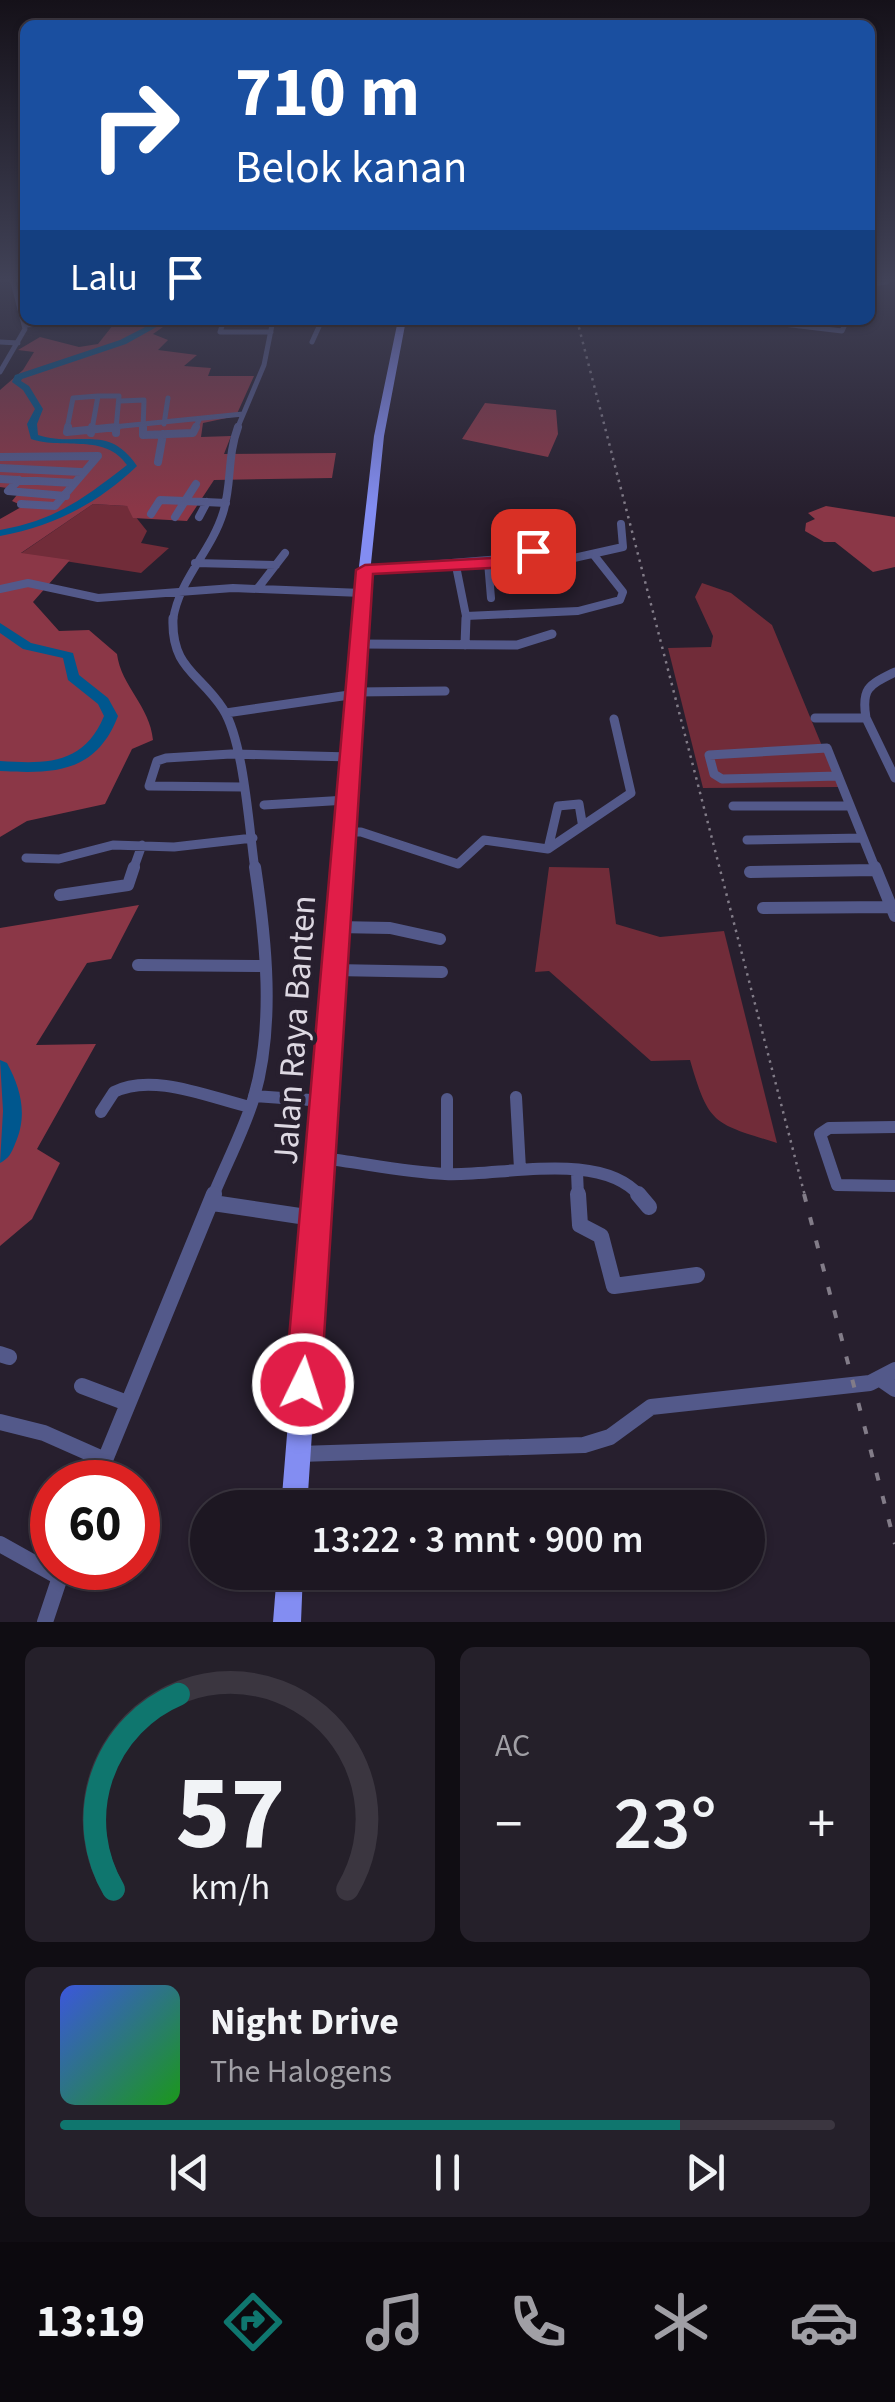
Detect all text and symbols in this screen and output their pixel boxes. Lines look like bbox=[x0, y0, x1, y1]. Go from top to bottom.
text: 710 m bbox=[235, 43, 420, 143]
icon: right bbox=[70, 60, 200, 190]
text: Belok kanan bbox=[235, 136, 467, 200]
icon: arrive bbox=[158, 250, 213, 305]
text: Lalu bbox=[70, 251, 138, 305]
pin bbox=[491, 509, 576, 594]
icon: arrive bbox=[506, 524, 561, 579]
street label: Jalan Raya Banten bbox=[261, 894, 329, 1167]
position arrow bbox=[251, 1332, 355, 1436]
speed limit sign: 60 bbox=[30, 1460, 160, 1590]
text: 13:22 · 3 mnt · 900 m bbox=[312, 1513, 643, 1567]
text: AC bbox=[495, 1723, 530, 1769]
text: 57 bbox=[175, 1741, 285, 1889]
text: 23° bbox=[613, 1771, 717, 1878]
text: − bbox=[495, 1786, 522, 1864]
text: + bbox=[808, 1786, 835, 1864]
text: km/h bbox=[190, 1862, 270, 1913]
text: Night Drive bbox=[210, 1995, 399, 2049]
text: The Halogens bbox=[210, 2049, 392, 2095]
icon: previous bbox=[162, 2145, 217, 2200]
icon: pause bbox=[420, 2145, 475, 2200]
icon: next bbox=[678, 2145, 733, 2200]
icon: directions bbox=[218, 2287, 288, 2357]
icon: music bbox=[360, 2287, 430, 2357]
icon: phone bbox=[503, 2287, 573, 2357]
icon: climate bbox=[646, 2287, 716, 2357]
icon: car bbox=[789, 2287, 859, 2357]
text: 13:19 bbox=[36, 2290, 145, 2354]

